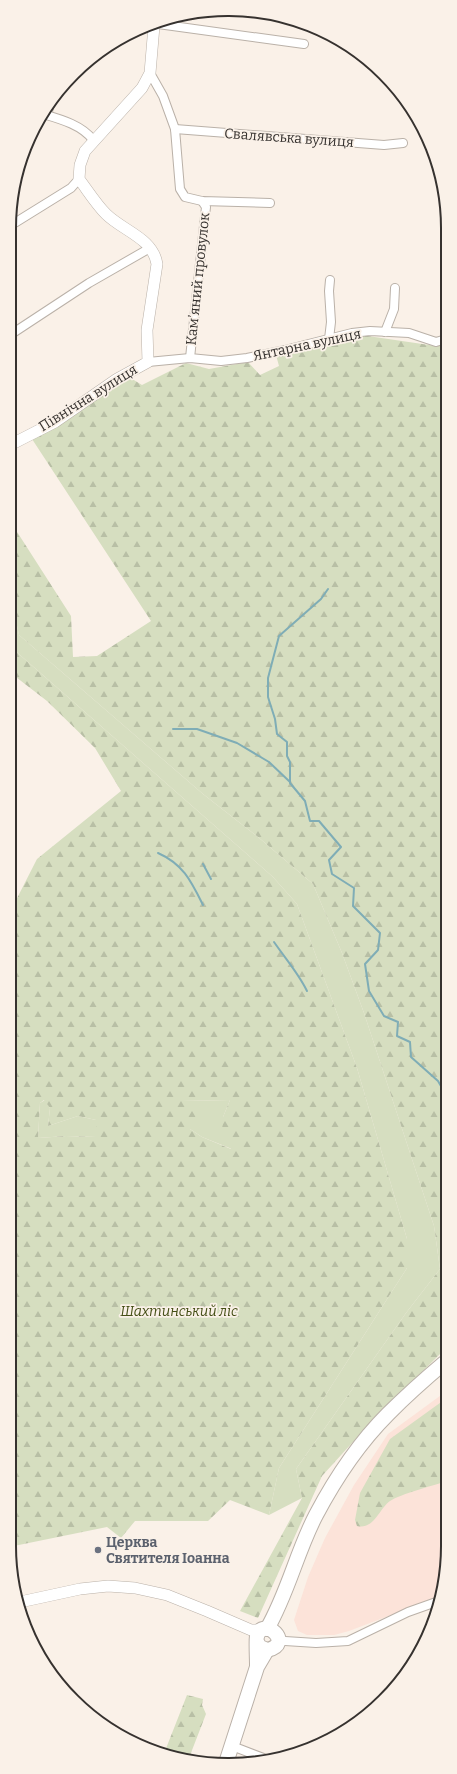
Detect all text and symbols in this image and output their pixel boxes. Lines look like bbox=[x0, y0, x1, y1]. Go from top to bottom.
street label: Свалявська вулиця bbox=[224, 125, 355, 151]
street label: Камʼяний провулок bbox=[183, 211, 214, 346]
street label: Янтарна вулиця bbox=[251, 325, 363, 365]
street label: Північна вулиця bbox=[36, 361, 141, 435]
park label: Шахтинський ліс bbox=[120, 1303, 238, 1320]
place label: Церква Святителя Іоанна bbox=[106, 1534, 230, 1567]
marker: Церква Святителя Іоанна bbox=[93, 1545, 103, 1555]

